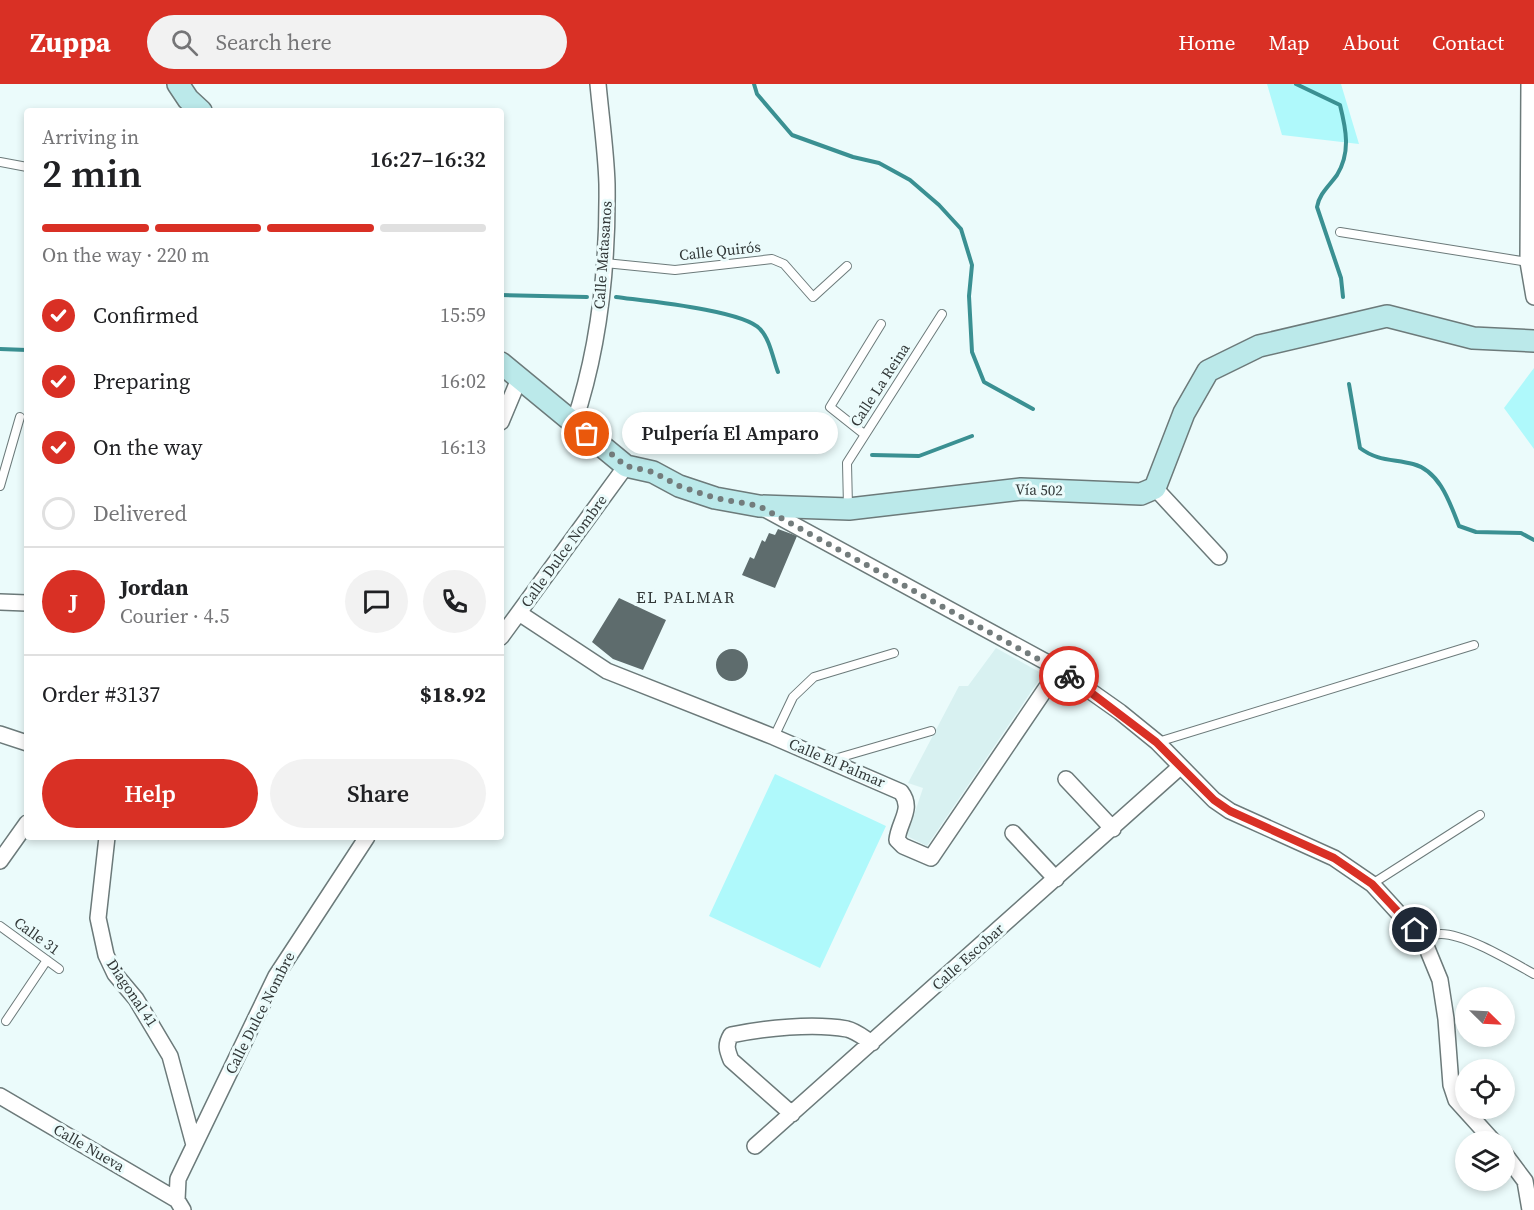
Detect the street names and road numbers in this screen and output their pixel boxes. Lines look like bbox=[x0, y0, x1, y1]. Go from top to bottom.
street label: Calle Matasanos bbox=[588, 200, 617, 310]
street label: Calle Quirós bbox=[678, 236, 762, 265]
street label: Calle La Reina bbox=[845, 339, 915, 431]
street label: Vía 502 bbox=[1015, 479, 1063, 500]
street label: Calle Dulce Nombre bbox=[516, 490, 612, 611]
street label: Calle El Palmar bbox=[786, 733, 889, 792]
street label: Calle 31 bbox=[10, 912, 65, 959]
street label: Calle Escobar bbox=[927, 918, 1009, 995]
street label: Calle Dulce Nombre bbox=[220, 948, 300, 1078]
street label: Diagonal 41 bbox=[102, 954, 163, 1031]
street label: Calle Nueva bbox=[50, 1119, 129, 1177]

